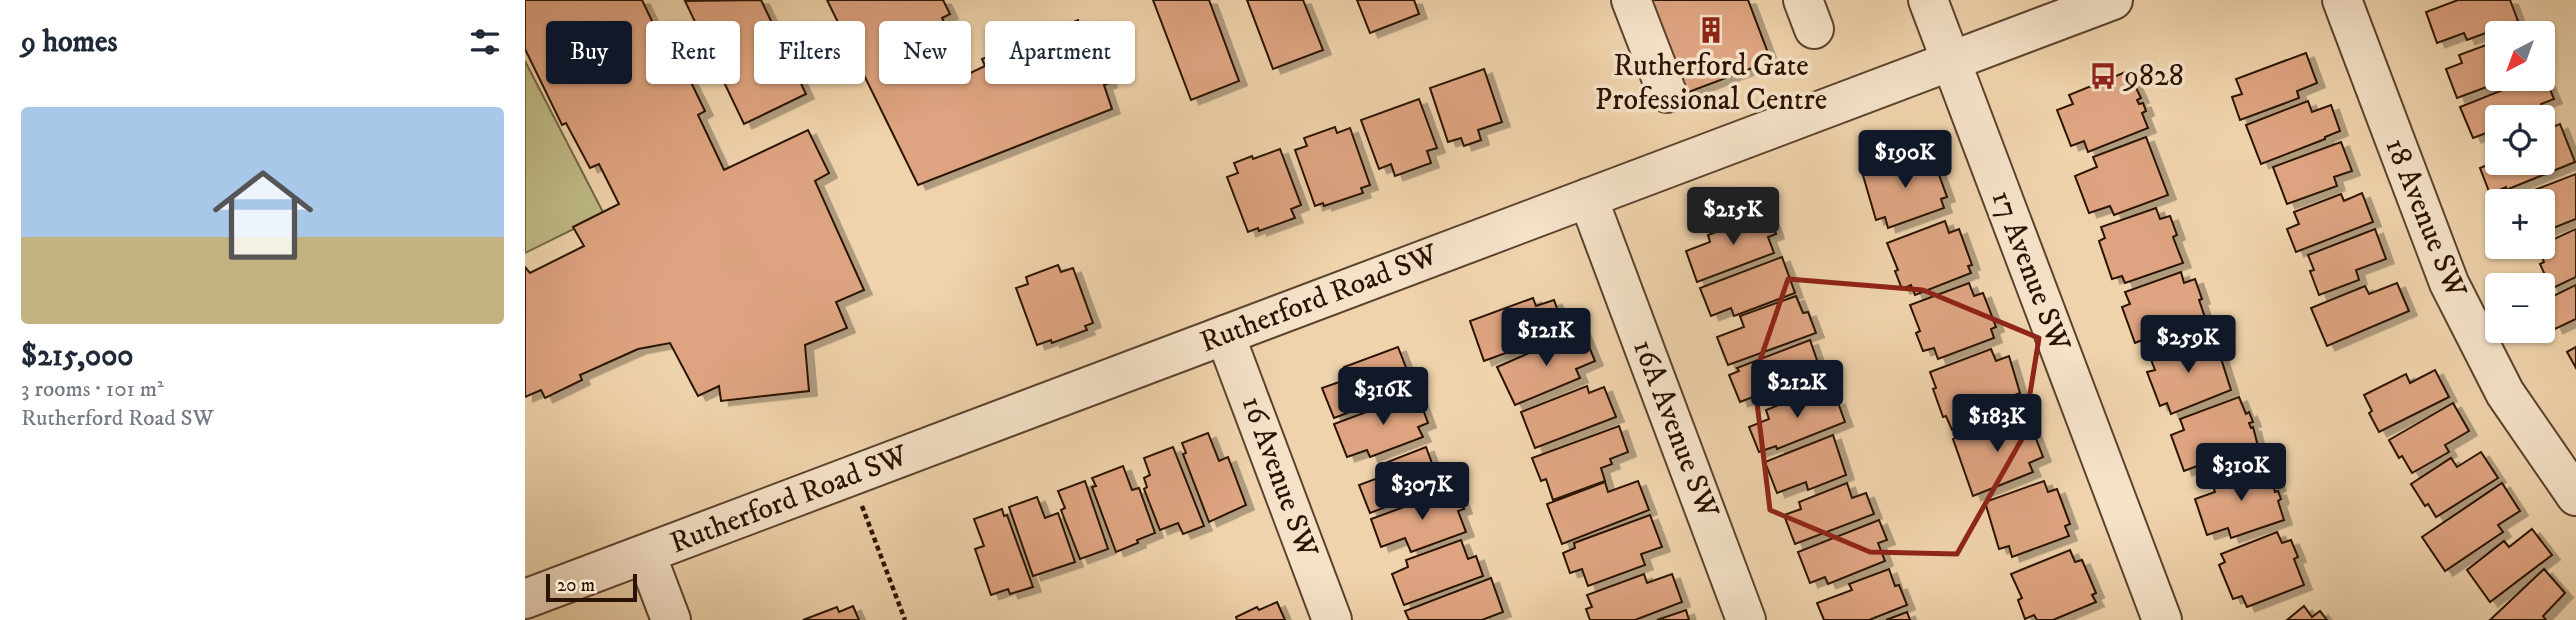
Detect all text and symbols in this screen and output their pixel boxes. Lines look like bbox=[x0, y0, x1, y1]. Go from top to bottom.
building icon: Rutherford Gate Professional Centre bbox=[1696, 15, 1726, 45]
chip: Buy bbox=[546, 21, 632, 84]
chip: Rent bbox=[646, 21, 740, 84]
chip: Filters bbox=[754, 21, 865, 84]
chip: New bbox=[879, 21, 971, 84]
chip: Apartment bbox=[985, 21, 1135, 84]
north arrow bbox=[2485, 21, 2555, 91]
map controls bbox=[2485, 21, 2555, 343]
icon: filters bbox=[466, 23, 504, 61]
text: 9 homes bbox=[21, 24, 118, 61]
place label: Rutherford Gate Professional Centre bbox=[1595, 48, 1827, 119]
place label: 9828 bbox=[2122, 58, 2184, 95]
bus stop icon: 9828 bbox=[2088, 61, 2118, 91]
button: locate bbox=[2485, 105, 2555, 175]
pin: $190K bbox=[1856, 130, 1954, 190]
street label: 18 Avenue SW bbox=[2376, 133, 2474, 304]
text: $190K bbox=[1875, 138, 1935, 167]
icon: home bbox=[200, 152, 326, 278]
street label: 17 Avenue SW bbox=[1982, 185, 2078, 357]
pin: $215K bbox=[1684, 188, 1782, 247]
button: + bbox=[2485, 189, 2555, 259]
text: $215K bbox=[1703, 195, 1763, 224]
street label: Rutherford Road SW bbox=[1195, 236, 1443, 361]
button: − bbox=[2485, 273, 2555, 343]
pin: $121K bbox=[1497, 308, 1595, 368]
text: $121K bbox=[1518, 316, 1574, 345]
pin: $259K bbox=[2139, 316, 2237, 375]
text: $259K bbox=[2157, 323, 2219, 352]
street label: 16A Avenue SW bbox=[1624, 335, 1726, 524]
text: $215,000 bbox=[21, 338, 133, 375]
pin: $212K bbox=[1748, 360, 1846, 420]
pin: $316K bbox=[1334, 368, 1432, 427]
text: $212K bbox=[1767, 368, 1827, 397]
text: 3 rooms · 101 m² bbox=[21, 375, 164, 404]
text: $316K bbox=[1354, 375, 1412, 404]
street label: 16 Avenue SW bbox=[1233, 391, 1325, 563]
pin: $183K bbox=[1948, 394, 2046, 454]
text: $183K bbox=[1968, 402, 2026, 431]
text: Rutherford Road SW bbox=[21, 404, 214, 433]
street label: Rutherford Road SW bbox=[665, 437, 913, 562]
pin: $310K bbox=[2192, 444, 2290, 503]
text: $310K bbox=[2212, 451, 2270, 480]
pin: $307K bbox=[1373, 462, 1471, 522]
text: $307K bbox=[1391, 470, 1453, 499]
scale bar bbox=[546, 571, 637, 603]
text: 20 m bbox=[557, 574, 595, 597]

